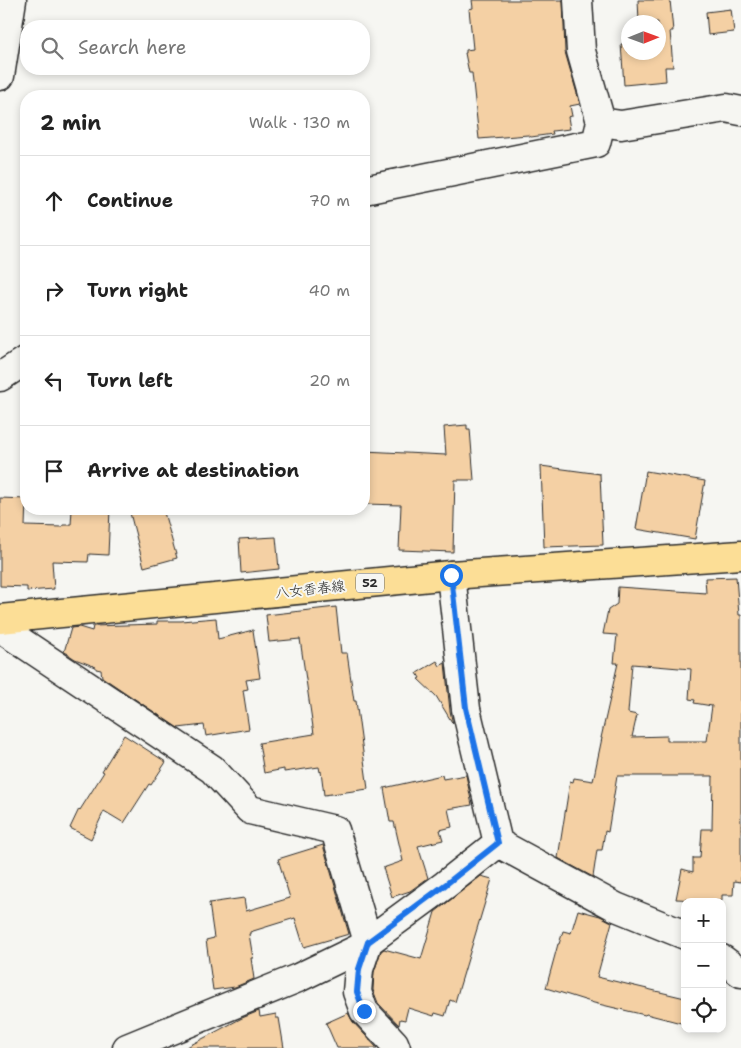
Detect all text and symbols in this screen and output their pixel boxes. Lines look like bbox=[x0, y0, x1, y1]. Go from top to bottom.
north arrow bbox=[621, 15, 666, 60]
search box bbox=[20, 20, 370, 75]
icon: search bbox=[38, 34, 66, 62]
text: Search here bbox=[78, 35, 187, 60]
text: 2 min bbox=[40, 109, 101, 137]
text: Walk · 130 m bbox=[249, 112, 350, 133]
icon: ahead bbox=[40, 187, 68, 215]
text: Continue bbox=[87, 188, 173, 213]
text: 70 m bbox=[309, 190, 350, 211]
icon: right bbox=[40, 277, 68, 305]
text: Turn right bbox=[87, 278, 188, 303]
text: 40 m bbox=[308, 280, 350, 301]
icon: left bbox=[40, 367, 68, 395]
text: Turn left bbox=[87, 368, 173, 393]
text: 20 m bbox=[309, 370, 350, 391]
icon: arrive bbox=[40, 457, 68, 485]
text: Arrive at destination bbox=[87, 458, 299, 483]
route start bbox=[440, 564, 463, 587]
road number: 52 bbox=[356, 574, 384, 592]
street label: 八女香春線 bbox=[274, 576, 346, 602]
map controls bbox=[681, 898, 726, 1033]
button: + bbox=[681, 898, 726, 943]
button: − bbox=[681, 943, 726, 988]
button: locate bbox=[681, 988, 726, 1033]
route end bbox=[353, 1000, 376, 1023]

